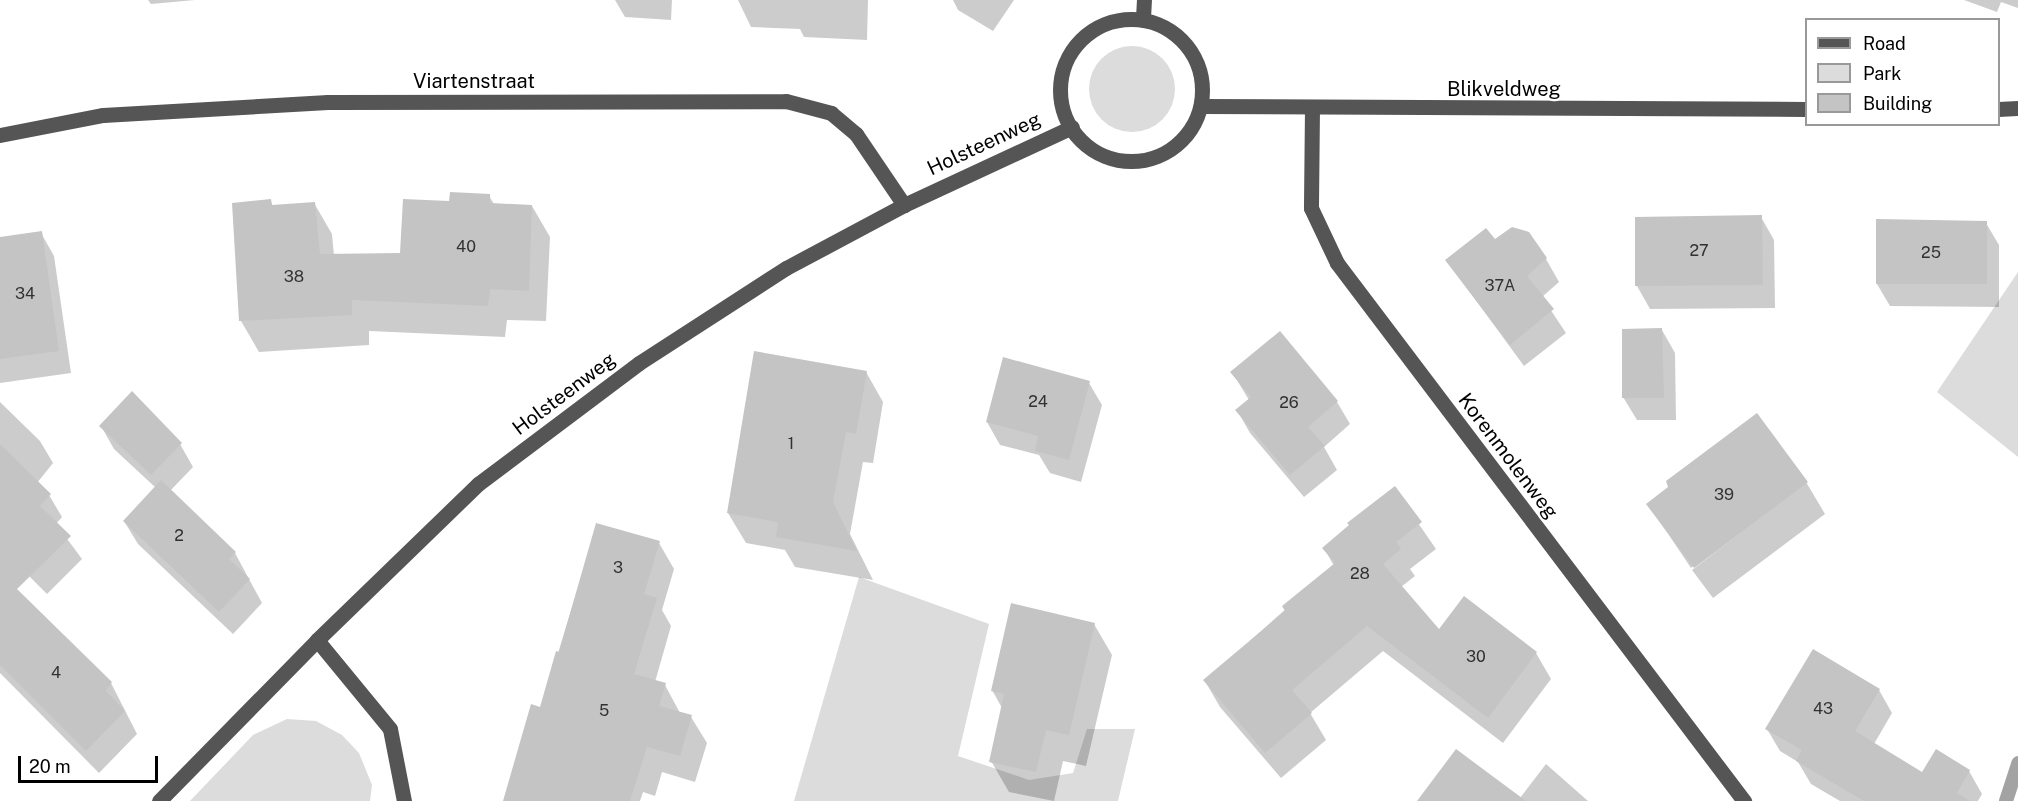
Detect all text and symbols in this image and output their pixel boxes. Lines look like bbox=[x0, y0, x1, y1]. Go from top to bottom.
legend bbox=[1805, 18, 2000, 126]
text: Road bbox=[1863, 33, 1906, 54]
text: Park bbox=[1863, 63, 1901, 84]
street label: Viartenstraat bbox=[413, 69, 535, 93]
street label: Blikveldweg bbox=[1447, 77, 1561, 101]
text: Building bbox=[1863, 93, 1932, 114]
street label: Holsteenweg bbox=[923, 107, 1045, 181]
house number: 40 bbox=[456, 237, 476, 257]
house number: 27 bbox=[1689, 241, 1709, 261]
house number: 25 bbox=[1921, 243, 1941, 263]
house number: 38 bbox=[284, 267, 304, 287]
house number: 37A bbox=[1485, 276, 1515, 296]
house number: 34 bbox=[15, 284, 35, 304]
street label: Holsteenweg bbox=[508, 348, 620, 440]
street label: Korenmolenweg bbox=[1453, 389, 1563, 523]
house number: 24 bbox=[1028, 392, 1048, 412]
house number: 26 bbox=[1279, 393, 1299, 413]
house number: 1 bbox=[788, 434, 794, 454]
house number: 39 bbox=[1714, 485, 1734, 505]
house number: 2 bbox=[174, 526, 184, 546]
house number: 3 bbox=[613, 558, 623, 578]
house number: 28 bbox=[1350, 564, 1370, 584]
house number: 30 bbox=[1466, 647, 1486, 667]
house number: 4 bbox=[51, 663, 61, 683]
house number: 43 bbox=[1813, 699, 1833, 719]
house number: 5 bbox=[599, 701, 609, 721]
scale bar bbox=[21, 744, 160, 782]
text: 20 m bbox=[29, 756, 71, 777]

